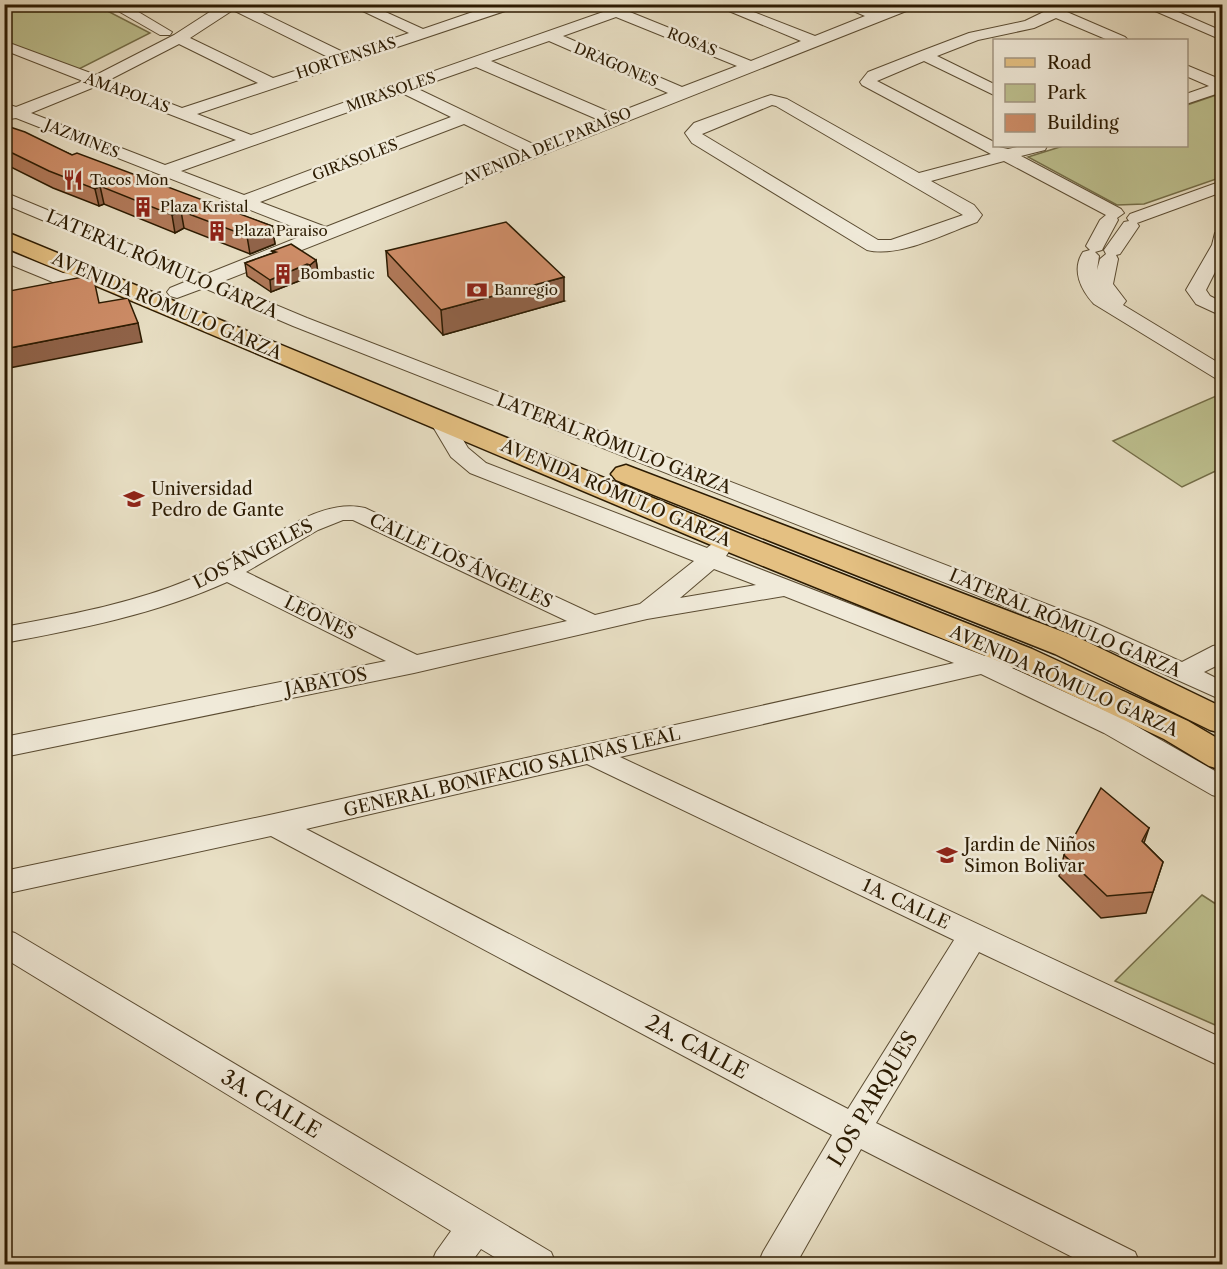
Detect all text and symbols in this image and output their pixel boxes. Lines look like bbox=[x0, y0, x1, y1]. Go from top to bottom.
street label: ROSAS bbox=[664, 23, 720, 60]
street label: HORTENSIAS bbox=[293, 32, 398, 83]
street label: DRAGONES bbox=[571, 38, 661, 91]
legend bbox=[993, 39, 1188, 147]
text: Road bbox=[1047, 52, 1092, 74]
street label: MIRASOLES bbox=[344, 67, 438, 116]
street label: AMAPOLAS bbox=[81, 68, 172, 117]
text: Park bbox=[1047, 82, 1088, 104]
street label: AVENIDA DEL PARAÍSO bbox=[459, 103, 634, 189]
text: Building bbox=[1047, 112, 1119, 134]
street label: JAZMINES bbox=[40, 114, 122, 162]
street label: GIRASOLES bbox=[309, 134, 400, 185]
restaurant icon: Tacos Mon bbox=[61, 168, 85, 192]
place label: Tacos Mon bbox=[90, 170, 169, 189]
building icon: Plaza Kristal bbox=[131, 195, 155, 219]
place label: Plaza Kristal bbox=[160, 197, 249, 216]
street label: LATERAL RÓMULO GARZA bbox=[43, 204, 282, 323]
building icon: Plaza Paraiso bbox=[205, 219, 229, 243]
place label: Plaza Paraiso bbox=[234, 221, 328, 240]
street label: AVENIDA RÓMULO GARZA bbox=[48, 246, 286, 365]
building icon: Bombastic bbox=[271, 262, 295, 286]
place label: Bombastic bbox=[300, 264, 375, 283]
bank icon: Banregio bbox=[465, 278, 489, 302]
place label: Banregio bbox=[494, 280, 558, 299]
street label: LATERAL RÓMULO GARZA bbox=[493, 388, 736, 499]
street label: AVENIDA RÓMULO GARZA bbox=[497, 433, 735, 552]
place label: Universidad Pedro de Gante bbox=[151, 478, 284, 521]
school or university icon: Universidad Pedro de Gante bbox=[122, 487, 146, 511]
street label: CALLE LOS ÁNGELES bbox=[366, 508, 557, 613]
street label: LOS ÁNGELES bbox=[189, 513, 317, 594]
street label: LATERAL RÓMULO GARZA bbox=[946, 563, 1185, 682]
street label: LEONES bbox=[281, 591, 359, 645]
street label: AVENIDA RÓMULO GARZA bbox=[945, 619, 1183, 742]
street label: JABATOS bbox=[280, 663, 369, 701]
street label: GENERAL BONIFACIO SALINAS LEAL bbox=[342, 722, 683, 822]
place label: Jardin de Niños Simon Bolivar bbox=[961, 834, 1095, 877]
school or university icon: Jardin de Niños Simon Bolivar bbox=[935, 843, 959, 867]
street label: 1A. CALLE bbox=[859, 874, 953, 934]
street label: 2A. CALLE bbox=[642, 1009, 753, 1084]
street label: LOS PARQUES bbox=[822, 1027, 923, 1171]
street label: 3A. CALLE bbox=[217, 1064, 326, 1143]

